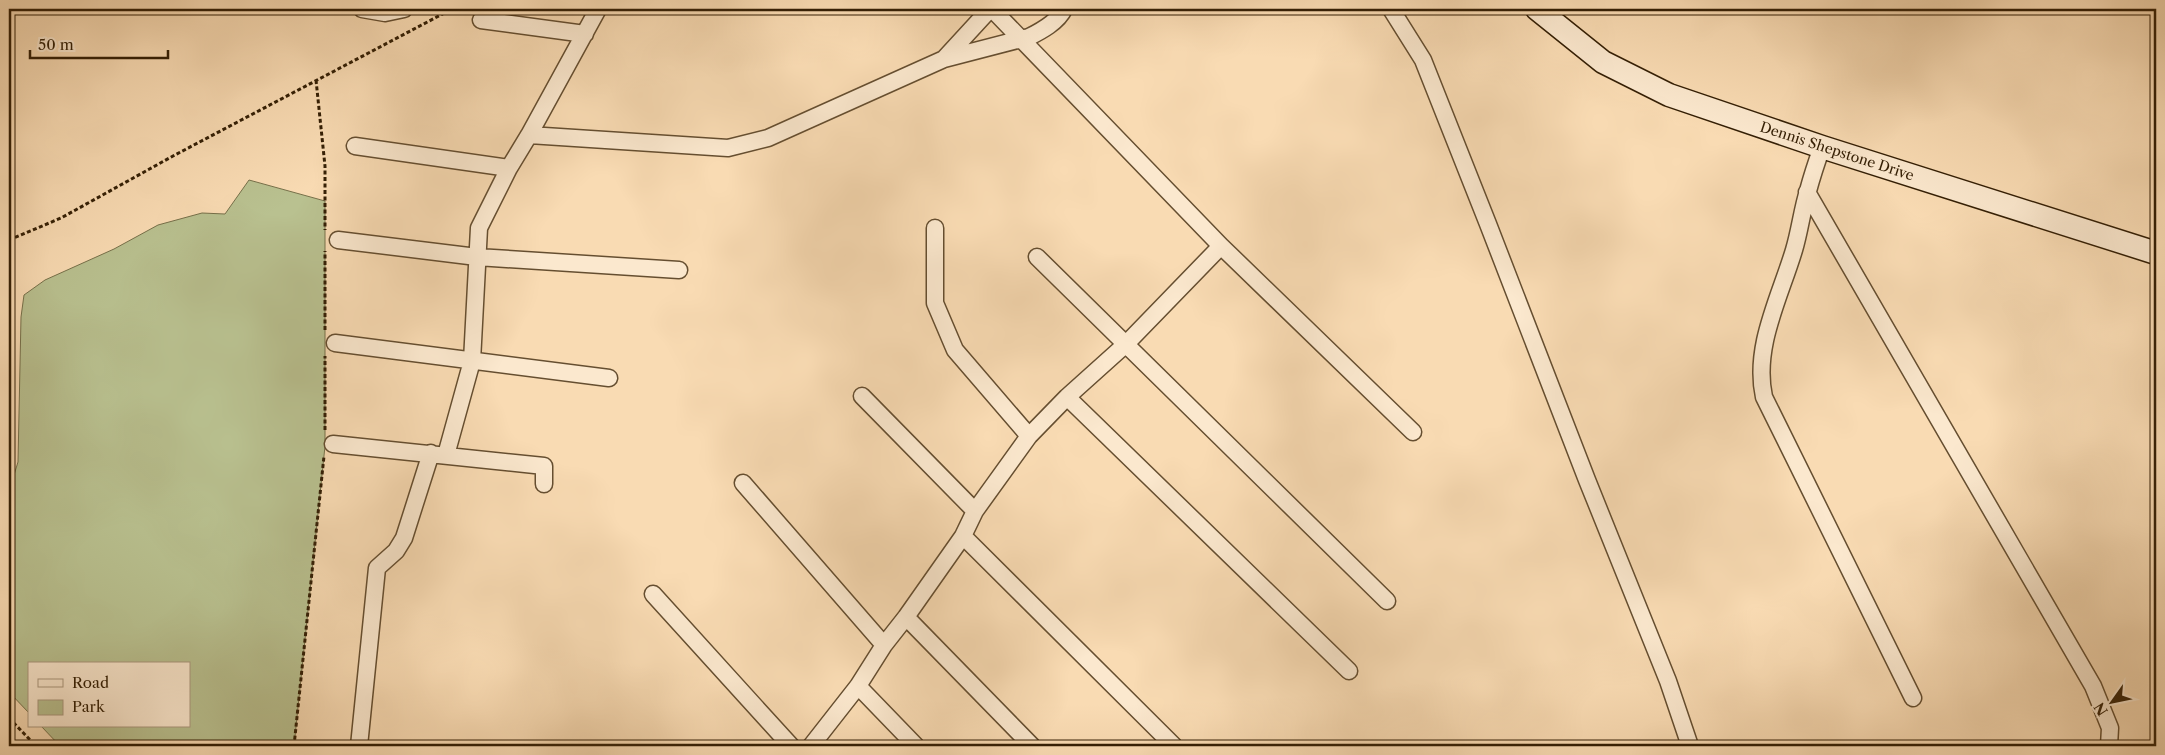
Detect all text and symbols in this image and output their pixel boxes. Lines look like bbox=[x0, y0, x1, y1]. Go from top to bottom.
scale bar bbox=[30, 28, 168, 60]
text: 50 m bbox=[38, 35, 74, 54]
street label: Dennis Shepstone Drive bbox=[1758, 118, 1916, 184]
legend bbox=[28, 662, 190, 728]
text: Road bbox=[72, 673, 109, 692]
north arrow bbox=[2088, 678, 2138, 728]
text: Park bbox=[72, 697, 106, 716]
text: N bbox=[2090, 699, 2112, 719]

